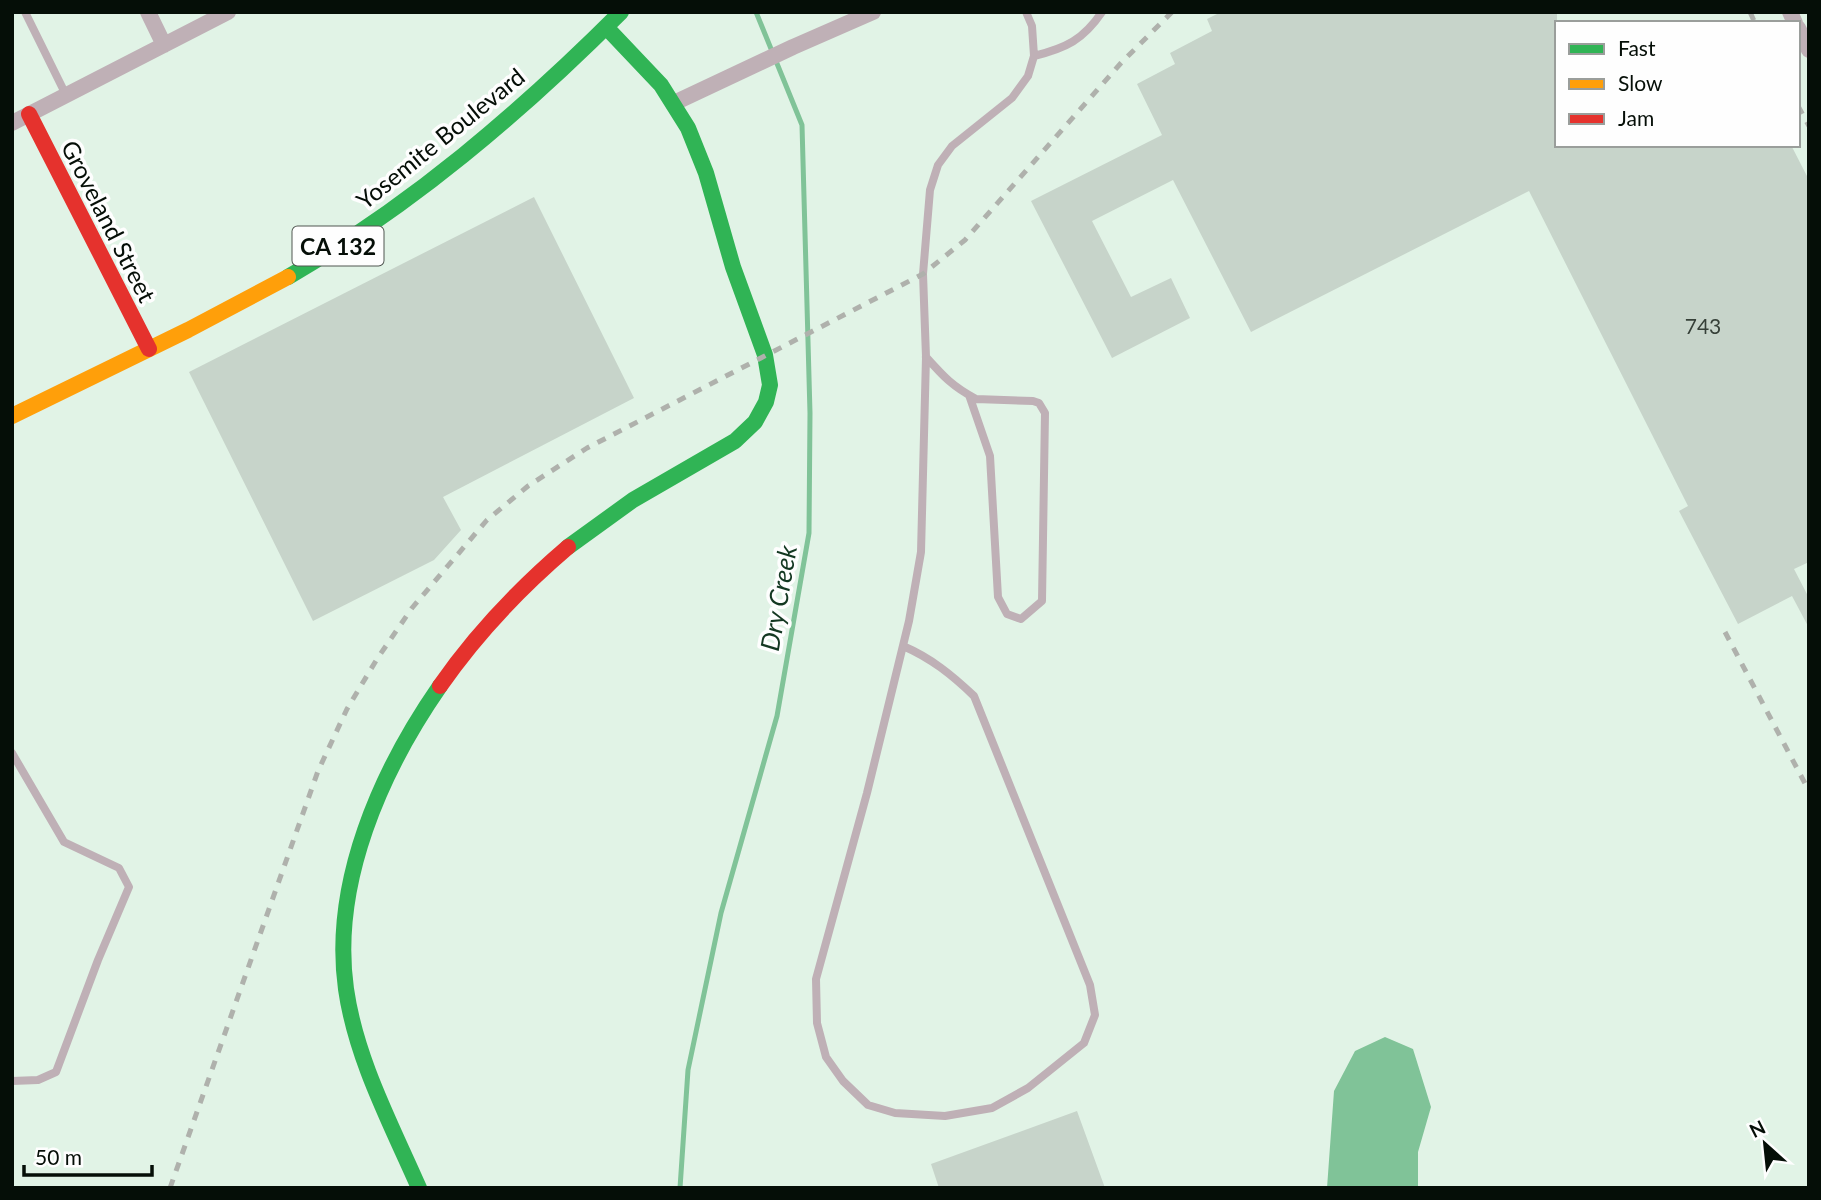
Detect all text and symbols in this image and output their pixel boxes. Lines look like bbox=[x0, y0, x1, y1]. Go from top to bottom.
legend bbox=[1555, 21, 1800, 147]
text: Fast bbox=[1618, 35, 1656, 60]
street label: Yosemite Boulevard bbox=[350, 61, 530, 215]
text: Slow bbox=[1618, 70, 1663, 95]
text: Jam bbox=[1618, 105, 1654, 130]
street label: Groveland Street bbox=[56, 135, 162, 307]
road number: CA 132 bbox=[292, 227, 384, 266]
house number: 743 bbox=[1685, 313, 1721, 338]
water label: Dry Creek bbox=[753, 542, 803, 653]
north arrow bbox=[1730, 1109, 1800, 1179]
text: N bbox=[1745, 1115, 1769, 1142]
scale bar bbox=[24, 1134, 152, 1178]
text: 50 m bbox=[35, 1144, 82, 1169]

